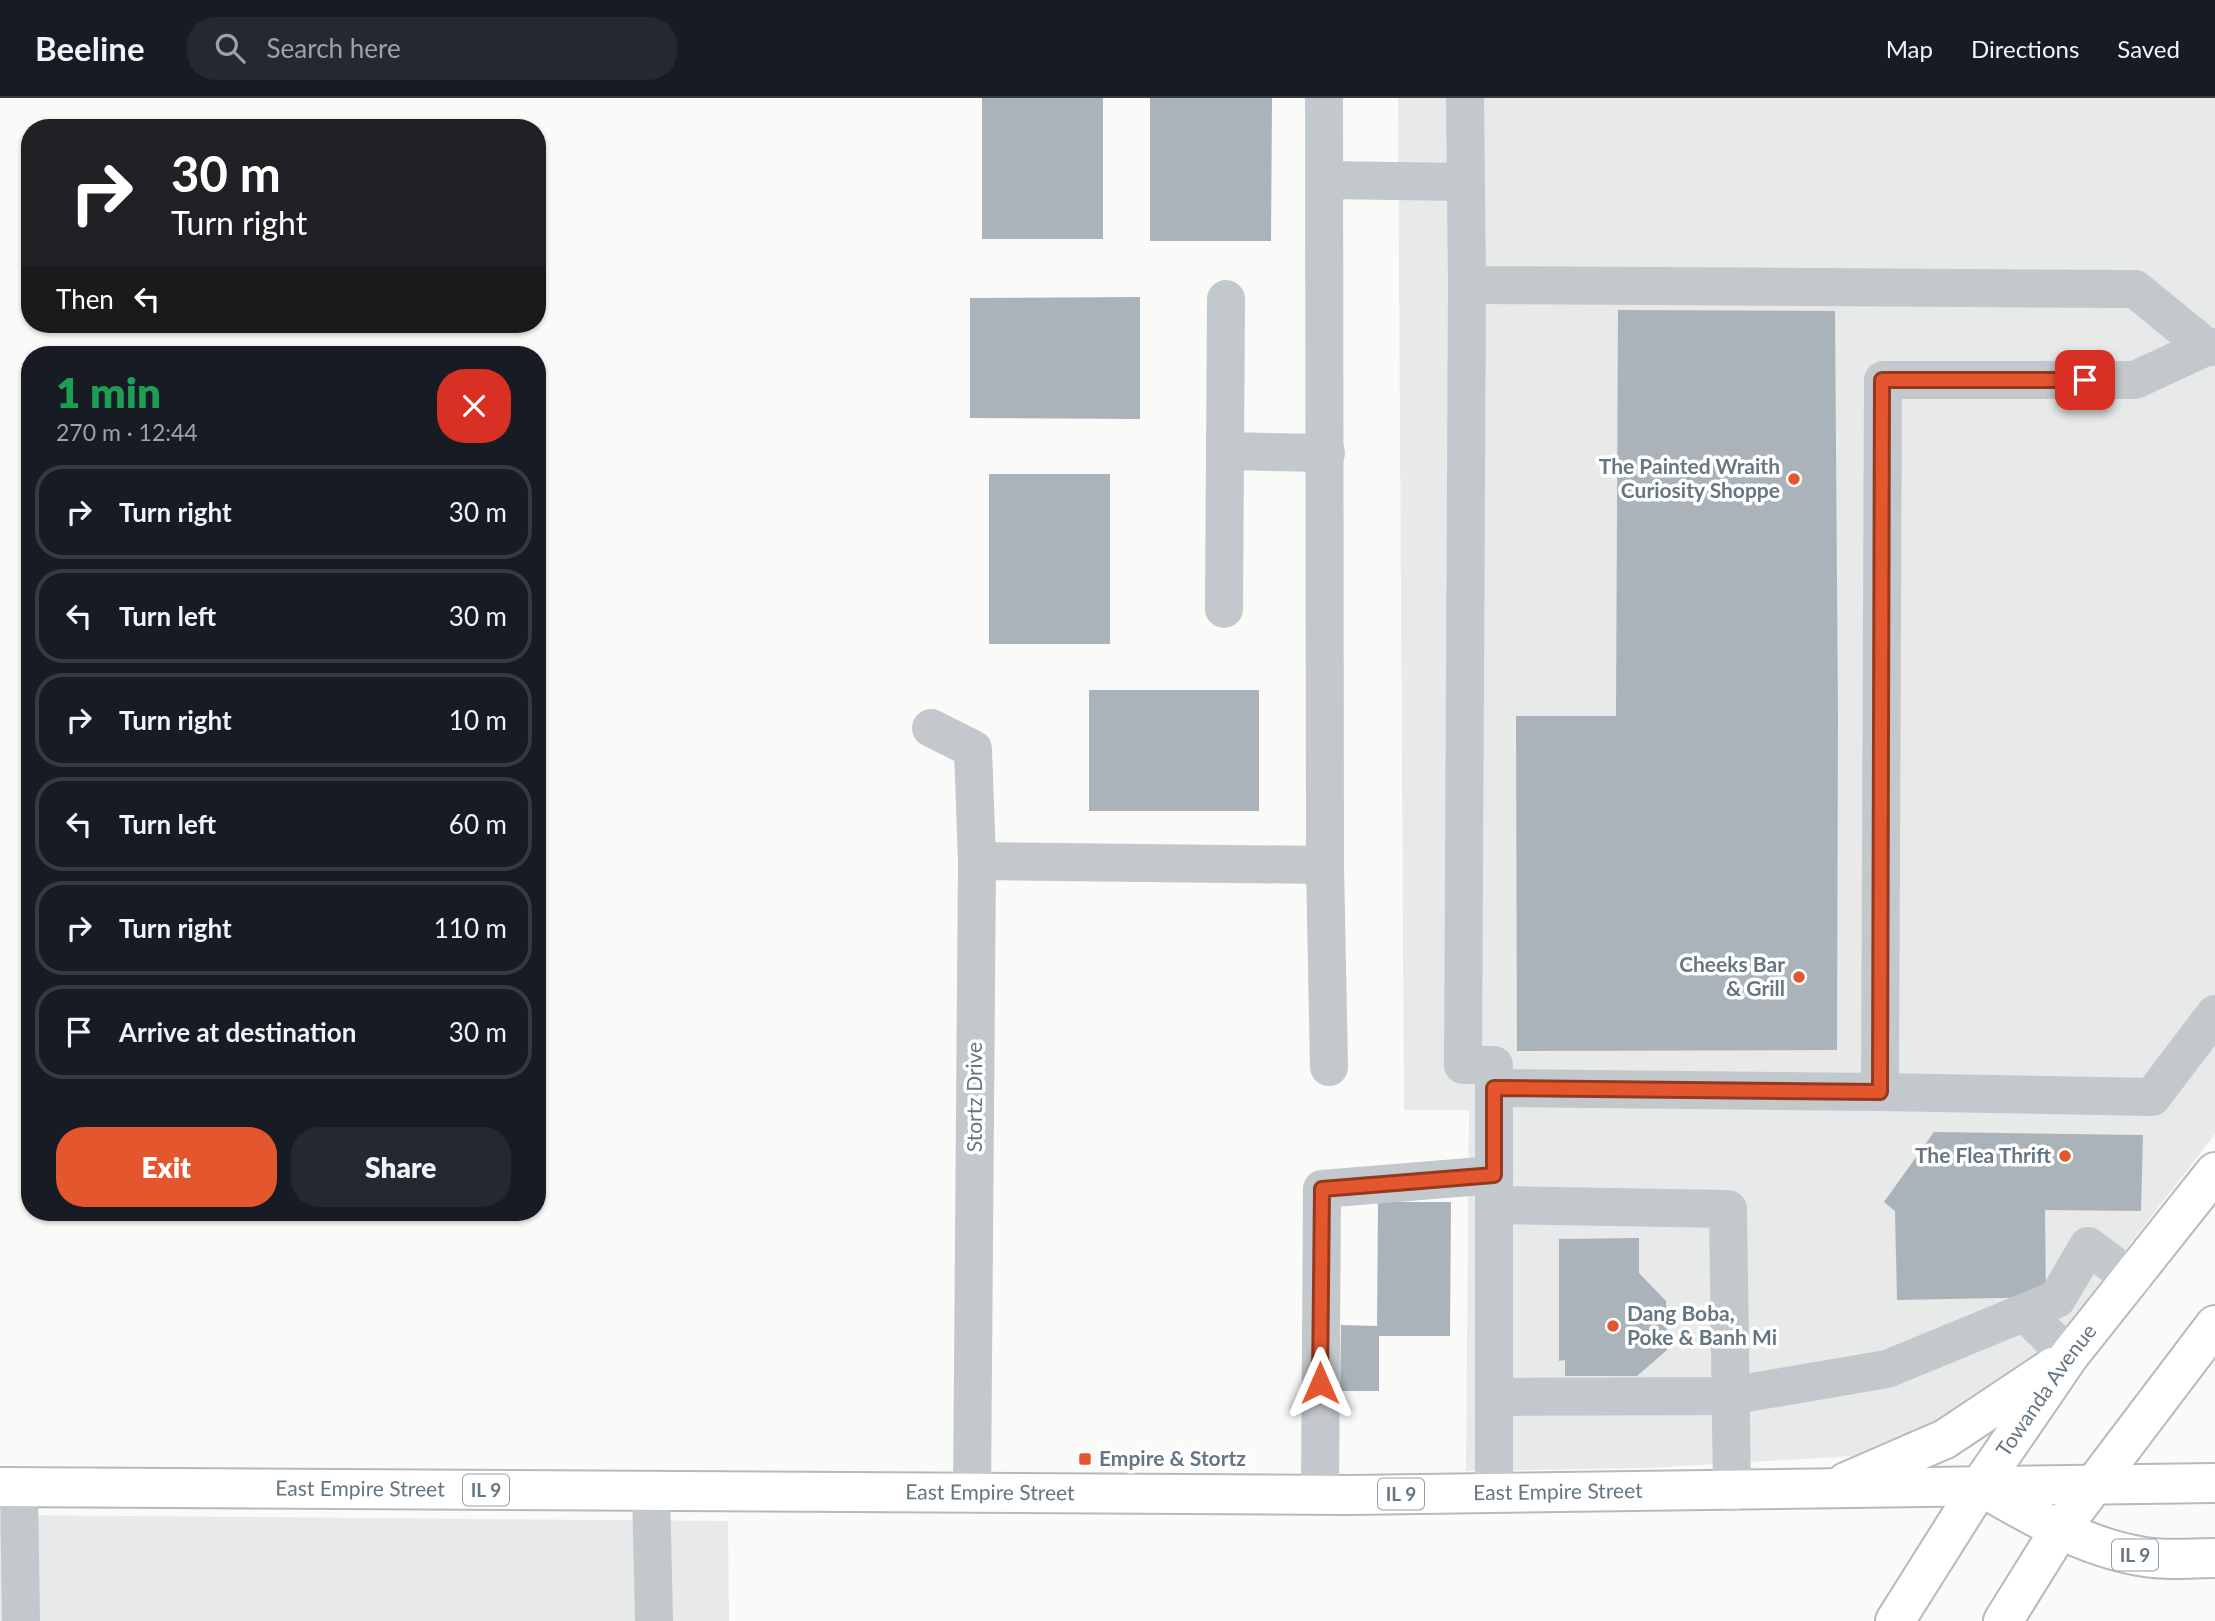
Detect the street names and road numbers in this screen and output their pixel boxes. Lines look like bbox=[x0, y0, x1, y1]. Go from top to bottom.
street label: Stortz Drive bbox=[961, 1042, 986, 1152]
street label: Towanda Avenue bbox=[1990, 1318, 2101, 1461]
road number: IL 9 bbox=[463, 1474, 509, 1506]
street label: East Empire Street bbox=[275, 1475, 445, 1501]
street label: East Empire Street bbox=[1473, 1477, 1643, 1504]
street label: East Empire Street bbox=[905, 1478, 1075, 1504]
road number: IL 9 bbox=[1378, 1478, 1424, 1510]
road number: IL 9 bbox=[2112, 1540, 2158, 1570]

